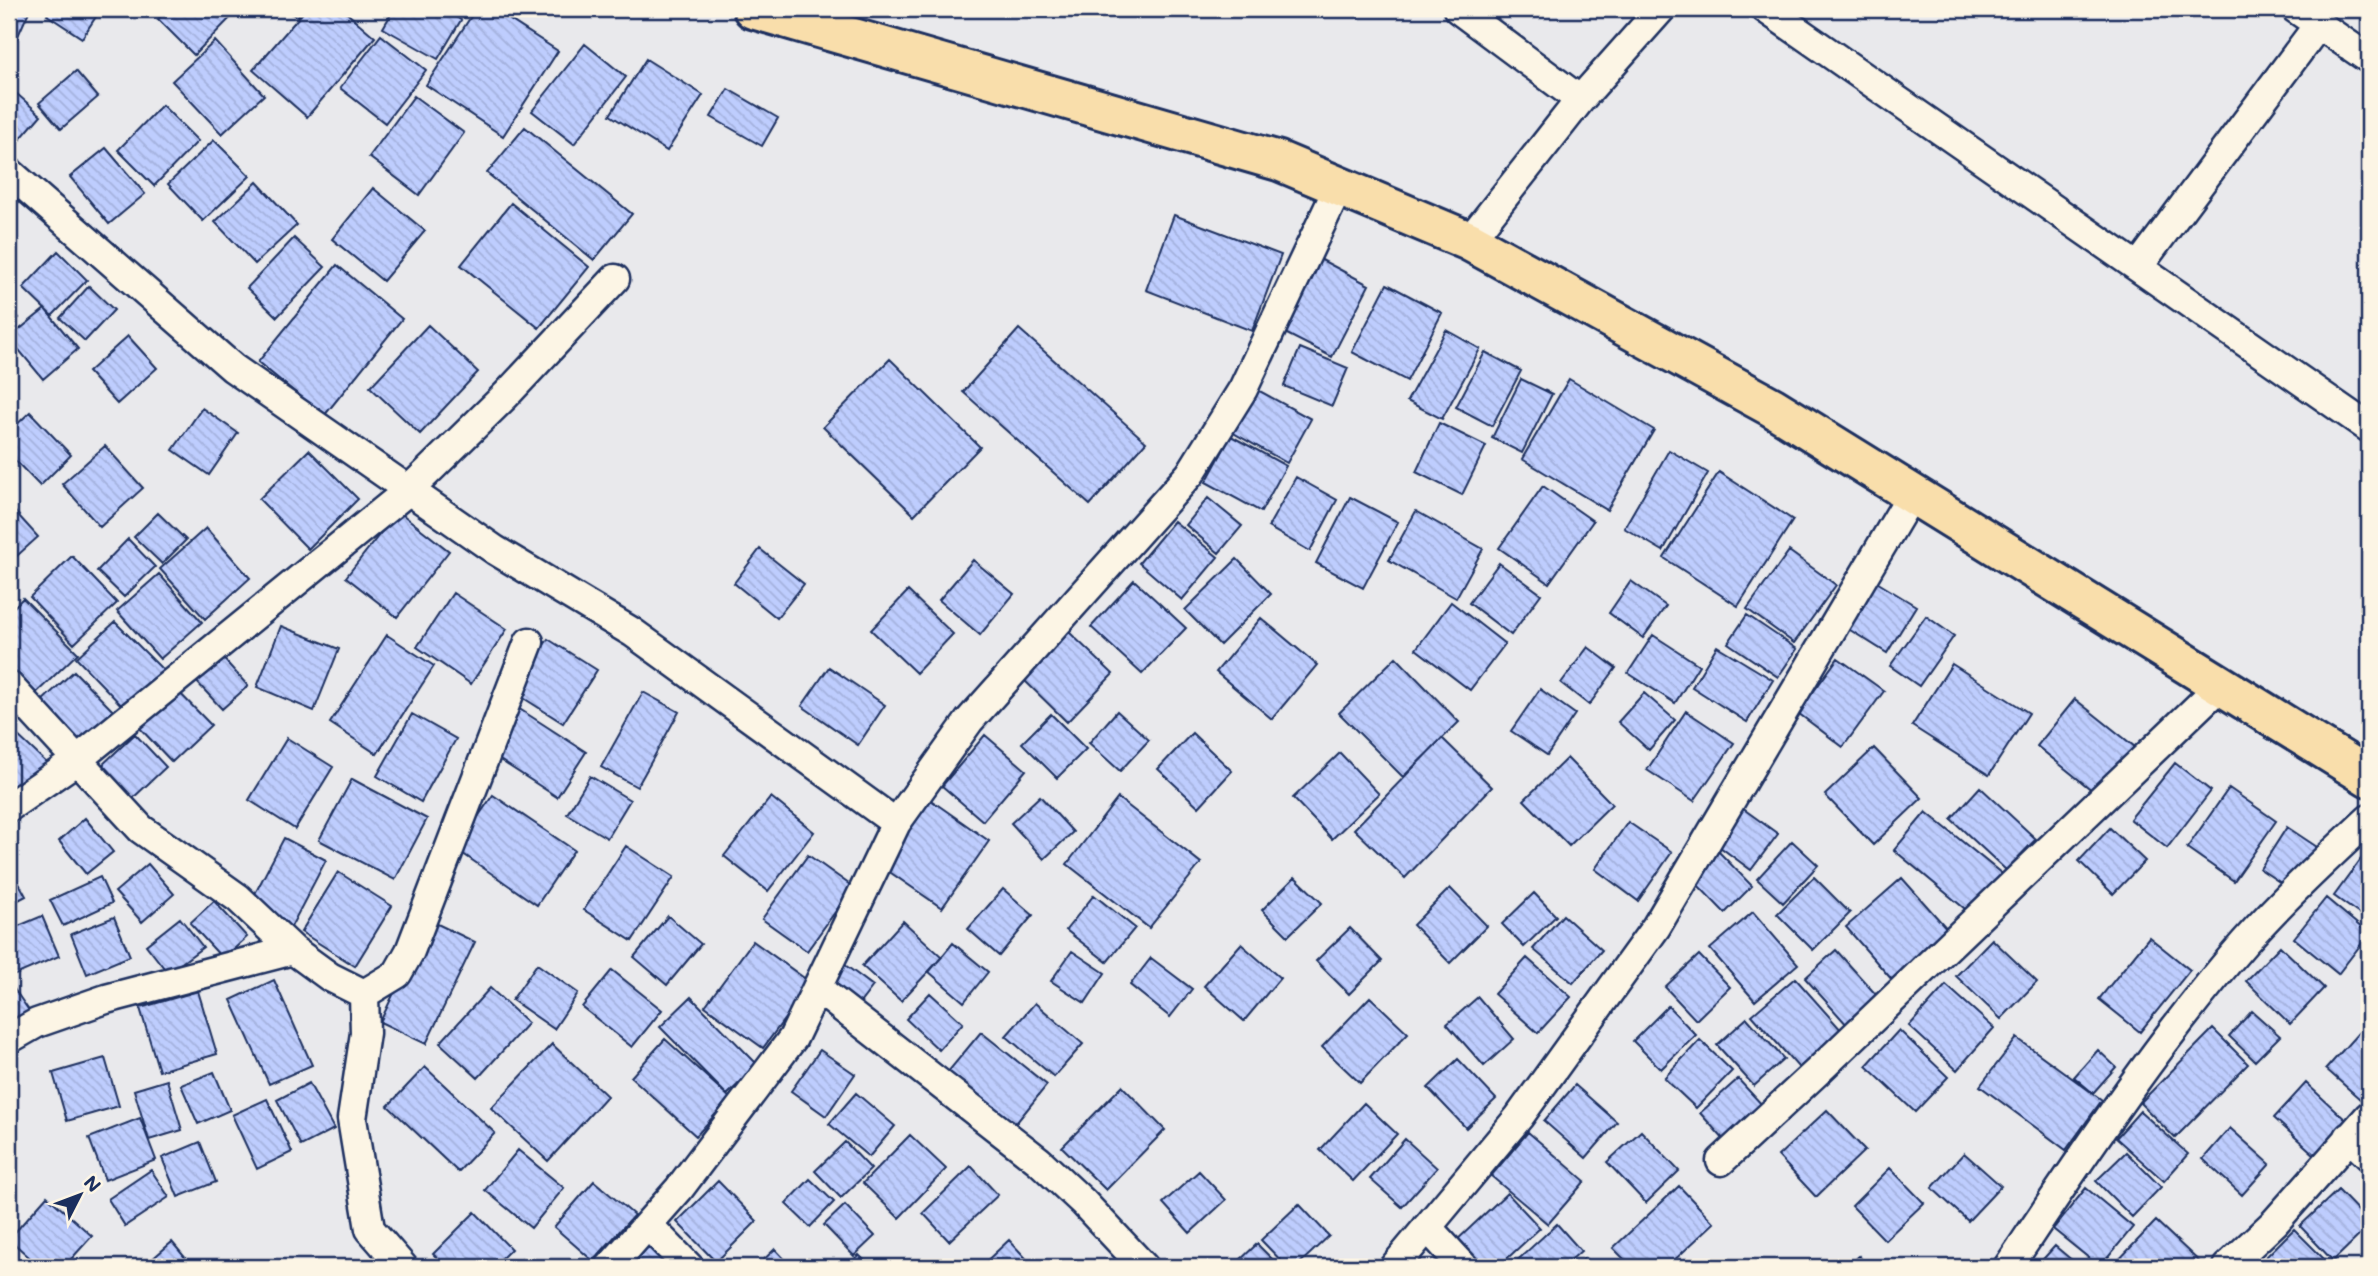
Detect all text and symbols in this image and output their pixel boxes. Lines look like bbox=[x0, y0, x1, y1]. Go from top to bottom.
north arrow bbox=[46, 1160, 116, 1230]
text: N bbox=[79, 1170, 107, 1197]

